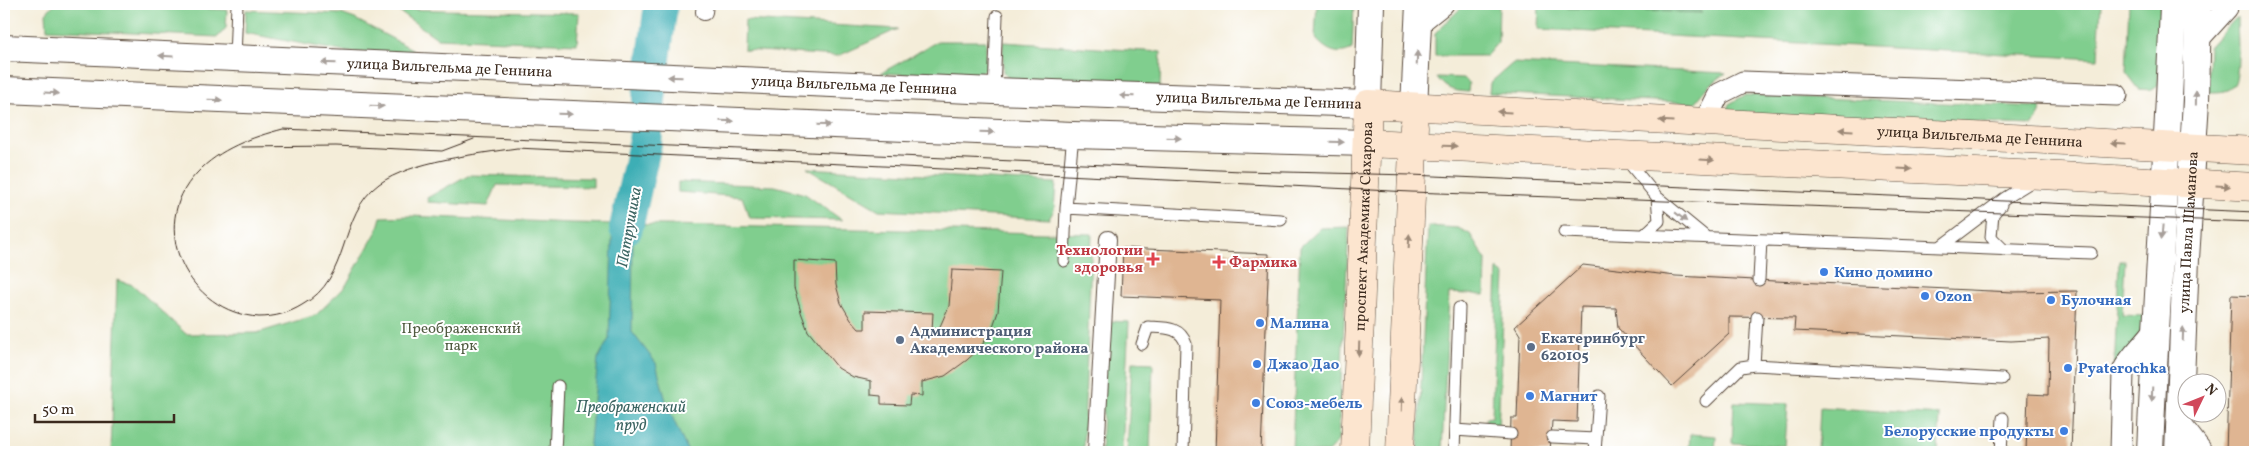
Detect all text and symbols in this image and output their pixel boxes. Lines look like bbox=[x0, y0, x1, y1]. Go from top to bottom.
one-way arrow bbox=[1413, 50, 1421, 66]
one-way arrow bbox=[158, 51, 174, 59]
street label: улица Вильгельма де Геннина bbox=[346, 54, 553, 84]
one-way arrow bbox=[320, 58, 336, 66]
street label: улица Вильгельма де Геннина bbox=[751, 71, 958, 101]
one-way arrow bbox=[667, 73, 683, 81]
street label: улица Вильгельма де Геннина bbox=[1156, 88, 1362, 116]
one-way arrow bbox=[45, 89, 61, 97]
one-way arrow bbox=[2192, 90, 2200, 106]
one-way arrow bbox=[1119, 91, 1135, 99]
one-way arrow bbox=[207, 97, 223, 105]
one-way arrow bbox=[369, 103, 385, 111]
one-way arrow bbox=[1496, 108, 1512, 116]
one-way arrow bbox=[557, 110, 573, 118]
one-way arrow bbox=[720, 117, 736, 125]
one-way arrow bbox=[1658, 117, 1674, 125]
one-way arrow bbox=[817, 121, 833, 129]
street label: проспект Академика Сахарова bbox=[1351, 121, 1379, 331]
street label: улица Вильгельма де Геннина bbox=[1876, 122, 2083, 154]
one-way arrow bbox=[1838, 125, 1854, 133]
one-way arrow bbox=[979, 128, 995, 136]
one-way arrow bbox=[1166, 134, 1182, 142]
one-way arrow bbox=[1329, 139, 1345, 147]
one-way arrow bbox=[2110, 139, 2126, 147]
one-way arrow bbox=[1442, 143, 1458, 151]
street label: улица Павла Шаманова bbox=[2175, 151, 2205, 314]
one-way arrow bbox=[1700, 156, 1716, 164]
one-way arrow bbox=[1897, 165, 1913, 173]
one-way arrow bbox=[2215, 183, 2231, 191]
water label: Патрушиха bbox=[612, 185, 648, 269]
one-way arrow bbox=[1674, 211, 1687, 222]
one-way arrow bbox=[2157, 224, 2165, 240]
one-way arrow bbox=[1405, 233, 1413, 249]
place label: Технологии здоровья bbox=[1056, 241, 1143, 279]
marker: Технологии здоровья bbox=[1147, 253, 1159, 265]
place label: Фармика bbox=[1229, 253, 1297, 274]
marker: Фармика bbox=[1213, 256, 1225, 268]
place label: Кино домино bbox=[1834, 263, 1933, 284]
marker: Кино домино bbox=[1818, 266, 1830, 278]
place label: Ozon bbox=[1935, 287, 1972, 308]
marker: Ozon bbox=[1919, 290, 1931, 302]
place label: Булочная bbox=[2061, 291, 2132, 312]
marker: Булочная bbox=[2045, 294, 2057, 306]
place label: Малина bbox=[1270, 314, 1329, 335]
marker: Малина bbox=[1254, 317, 1266, 329]
park label: Преображенский парк bbox=[401, 319, 521, 357]
place label: Администрация Академического района bbox=[910, 322, 1089, 360]
one-way arrow bbox=[2179, 325, 2187, 341]
place label: Екатеринбург 620105 bbox=[1541, 329, 1646, 367]
marker: Администрация Академического района bbox=[894, 334, 906, 346]
one-way arrow bbox=[1355, 341, 1363, 357]
marker: Екатеринбург 620105 bbox=[1525, 341, 1537, 353]
place label: Джао Дао bbox=[1267, 355, 1340, 376]
marker: Джао Дао bbox=[1251, 358, 1263, 370]
place label: Pyaterochka bbox=[2078, 359, 2167, 380]
marker: Pyaterochka bbox=[2062, 362, 2074, 374]
north arrow bbox=[2176, 374, 2226, 424]
text: N bbox=[2200, 380, 2221, 400]
one-way arrow bbox=[2148, 386, 2156, 402]
place label: Магнит bbox=[1540, 387, 1598, 408]
marker: Магнит bbox=[1524, 390, 1536, 402]
scale bar bbox=[35, 391, 174, 423]
place label: Союз-мебель bbox=[1266, 394, 1363, 415]
one-way arrow bbox=[1398, 395, 1406, 411]
water label: Преображенский пруд bbox=[576, 397, 686, 437]
marker: Союз-мебель bbox=[1250, 397, 1262, 409]
text: 50 m bbox=[42, 400, 74, 421]
place label: Белорусские продукты bbox=[1884, 422, 2054, 443]
marker: Белорусские продукты bbox=[2058, 425, 2070, 437]

